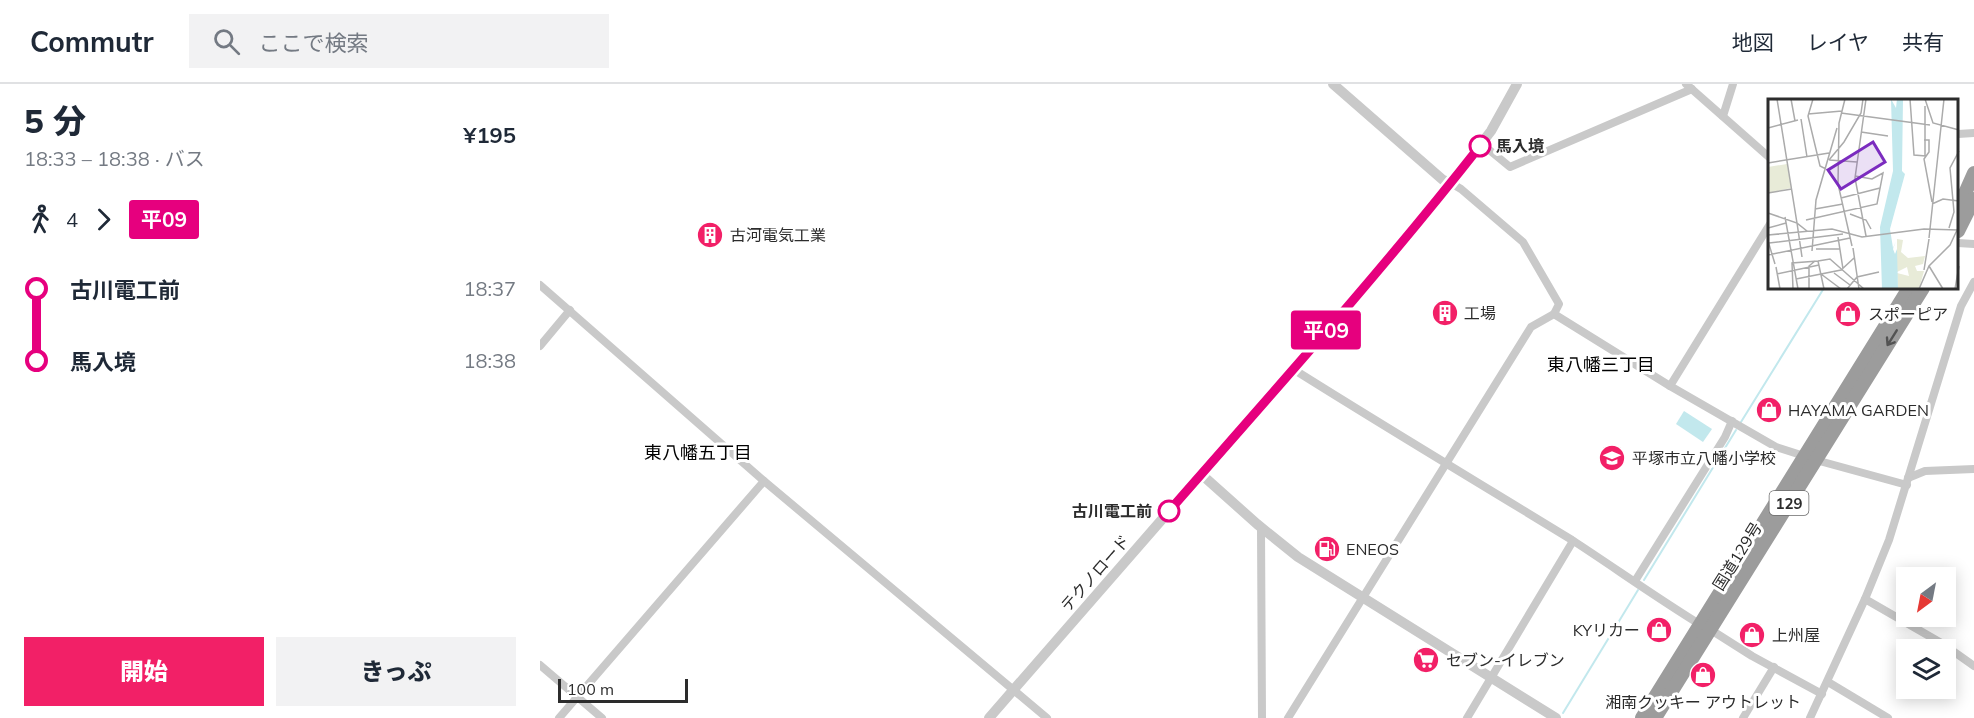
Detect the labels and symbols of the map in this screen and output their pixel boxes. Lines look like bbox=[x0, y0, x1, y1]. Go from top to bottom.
inset map bbox=[1768, 99, 1959, 290]
marker: 馬入境 bbox=[1469, 135, 1491, 157]
place label: 馬入境 bbox=[1496, 136, 1544, 156]
building icon: 古河電気工業 bbox=[695, 220, 725, 250]
place label: 古河電気工業 bbox=[730, 225, 826, 245]
building icon: 工場 bbox=[1430, 298, 1460, 328]
shop icon: スポーピア bbox=[1833, 299, 1863, 329]
place label: 工場 bbox=[1464, 303, 1496, 323]
place label: スポーピア bbox=[1868, 304, 1948, 324]
line badge: 平09 bbox=[1292, 310, 1360, 350]
one-way arrow bbox=[1885, 329, 1897, 346]
district label: 東八幡三丁目 bbox=[1547, 353, 1655, 376]
shop icon: HAYAMA GARDEN bbox=[1754, 395, 1784, 425]
place label: HAYAMA GARDEN bbox=[1788, 400, 1929, 420]
district label: 東八幡五丁目 bbox=[644, 441, 752, 464]
school or university icon: 平塚市立八幡小学校 bbox=[1597, 443, 1627, 473]
place label: 平塚市立八幡小学校 bbox=[1632, 448, 1776, 468]
road number: 129 bbox=[1770, 491, 1808, 515]
marker: 古川電工前 bbox=[1158, 500, 1180, 522]
place label: 古川電工前 bbox=[1072, 501, 1152, 521]
street label: 国道129号 bbox=[1708, 518, 1766, 594]
street label: テクノロード bbox=[1056, 531, 1134, 615]
fuel station icon: ENEOS bbox=[1312, 534, 1342, 564]
place label: ENEOS bbox=[1346, 539, 1399, 559]
north arrow bbox=[1896, 567, 1956, 627]
shop icon: KYリカー bbox=[1644, 615, 1674, 645]
place label: KYリカー bbox=[1573, 620, 1640, 640]
shop icon: 上州屋 bbox=[1737, 620, 1767, 650]
place label: 上州屋 bbox=[1772, 625, 1820, 645]
supermarket icon: セブン-イレブン bbox=[1411, 645, 1441, 675]
place label: セブン-イレブン bbox=[1446, 650, 1565, 670]
shop icon: 湘南クッキー アウトレット bbox=[1688, 660, 1718, 690]
scale bar bbox=[558, 676, 688, 704]
place label: 湘南クッキー アウトレット bbox=[1605, 692, 1801, 712]

